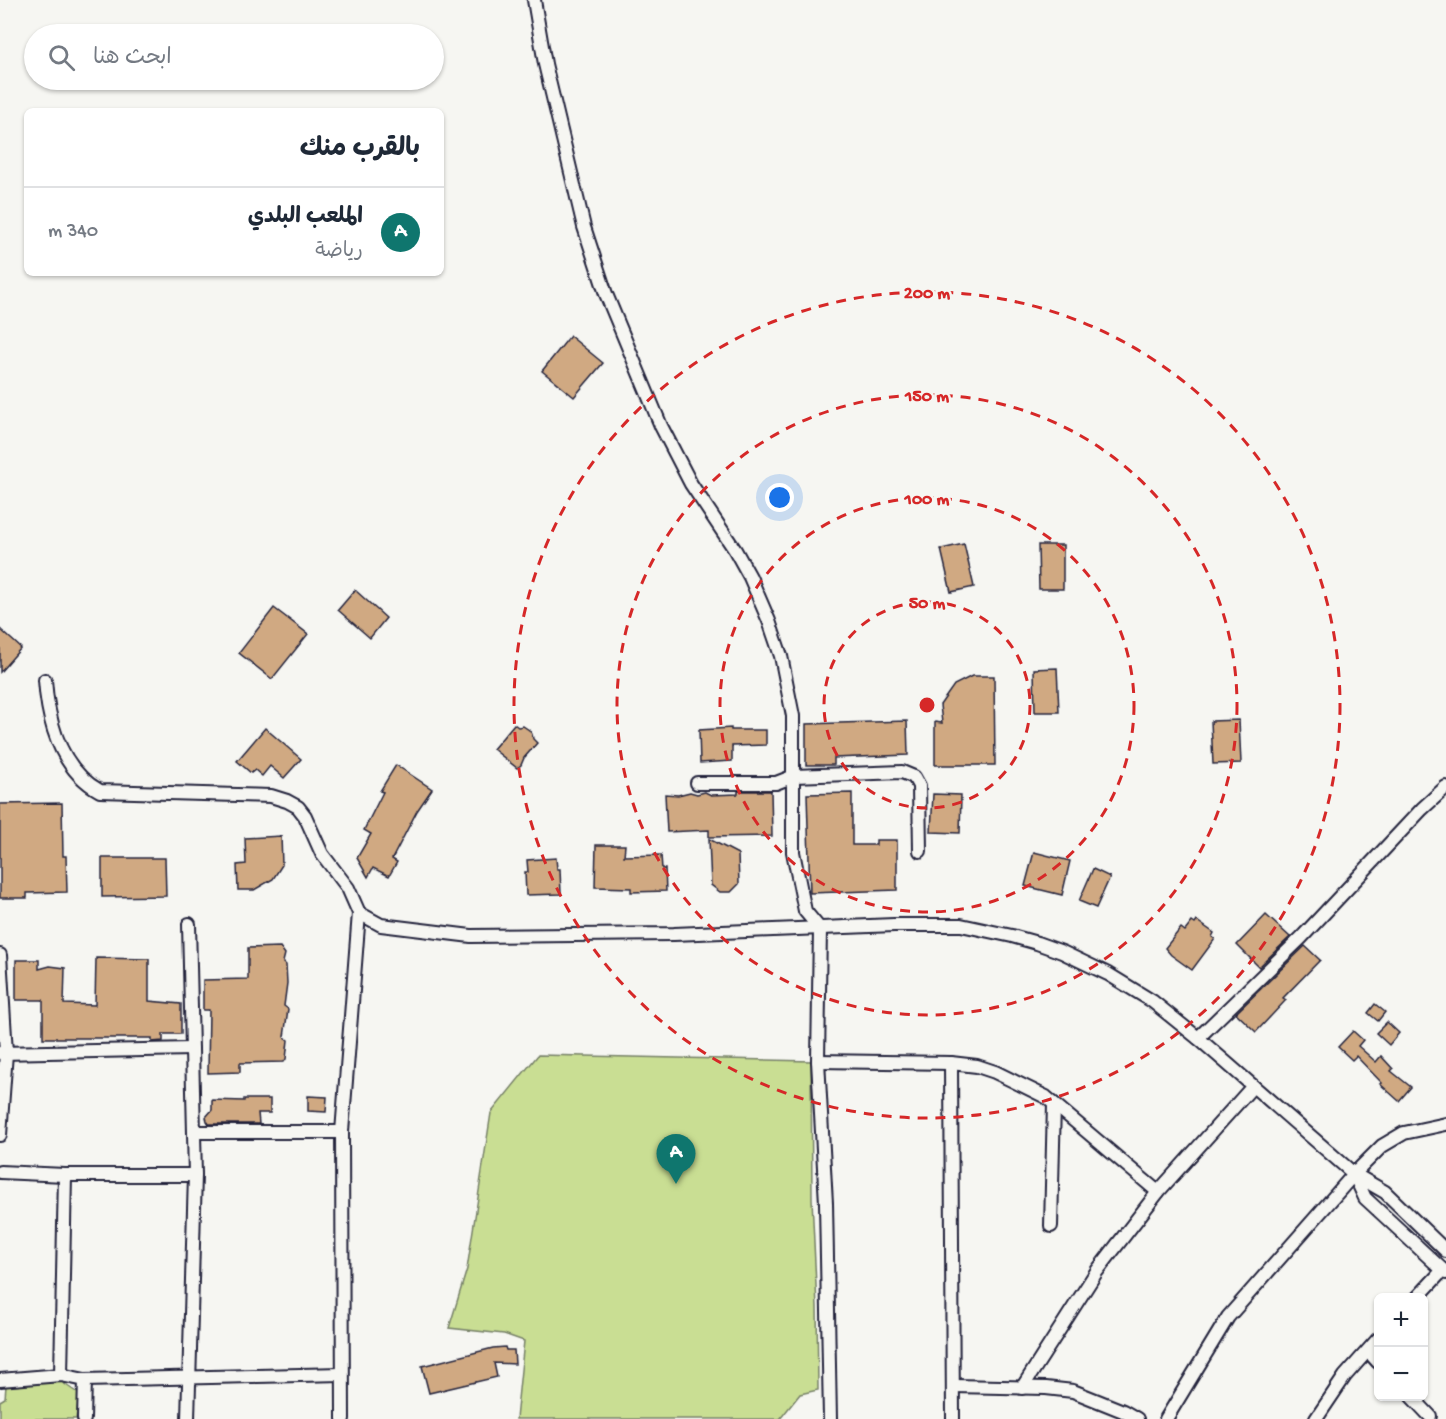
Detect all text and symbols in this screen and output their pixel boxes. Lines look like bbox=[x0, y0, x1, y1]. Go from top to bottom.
search box bbox=[24, 24, 444, 90]
icon: search bbox=[45, 41, 78, 74]
text: ابحث هنا bbox=[93, 46, 172, 72]
text: بالقرب منك bbox=[300, 135, 420, 166]
text: الملعب البلدي bbox=[248, 205, 363, 231]
text: 340 m bbox=[48, 221, 98, 244]
text: A bbox=[395, 221, 406, 244]
text: رياضة bbox=[315, 241, 363, 264]
text: 200 m bbox=[904, 284, 950, 305]
text: 150 m bbox=[904, 387, 949, 408]
your location bbox=[765, 483, 794, 512]
text: 100 m bbox=[904, 490, 950, 511]
text: 50 m bbox=[909, 594, 946, 615]
centre of rings bbox=[917, 695, 937, 715]
pin: A bbox=[656, 1134, 696, 1184]
map controls bbox=[1374, 1293, 1428, 1401]
button: + bbox=[1374, 1293, 1428, 1347]
button: − bbox=[1374, 1347, 1428, 1401]

